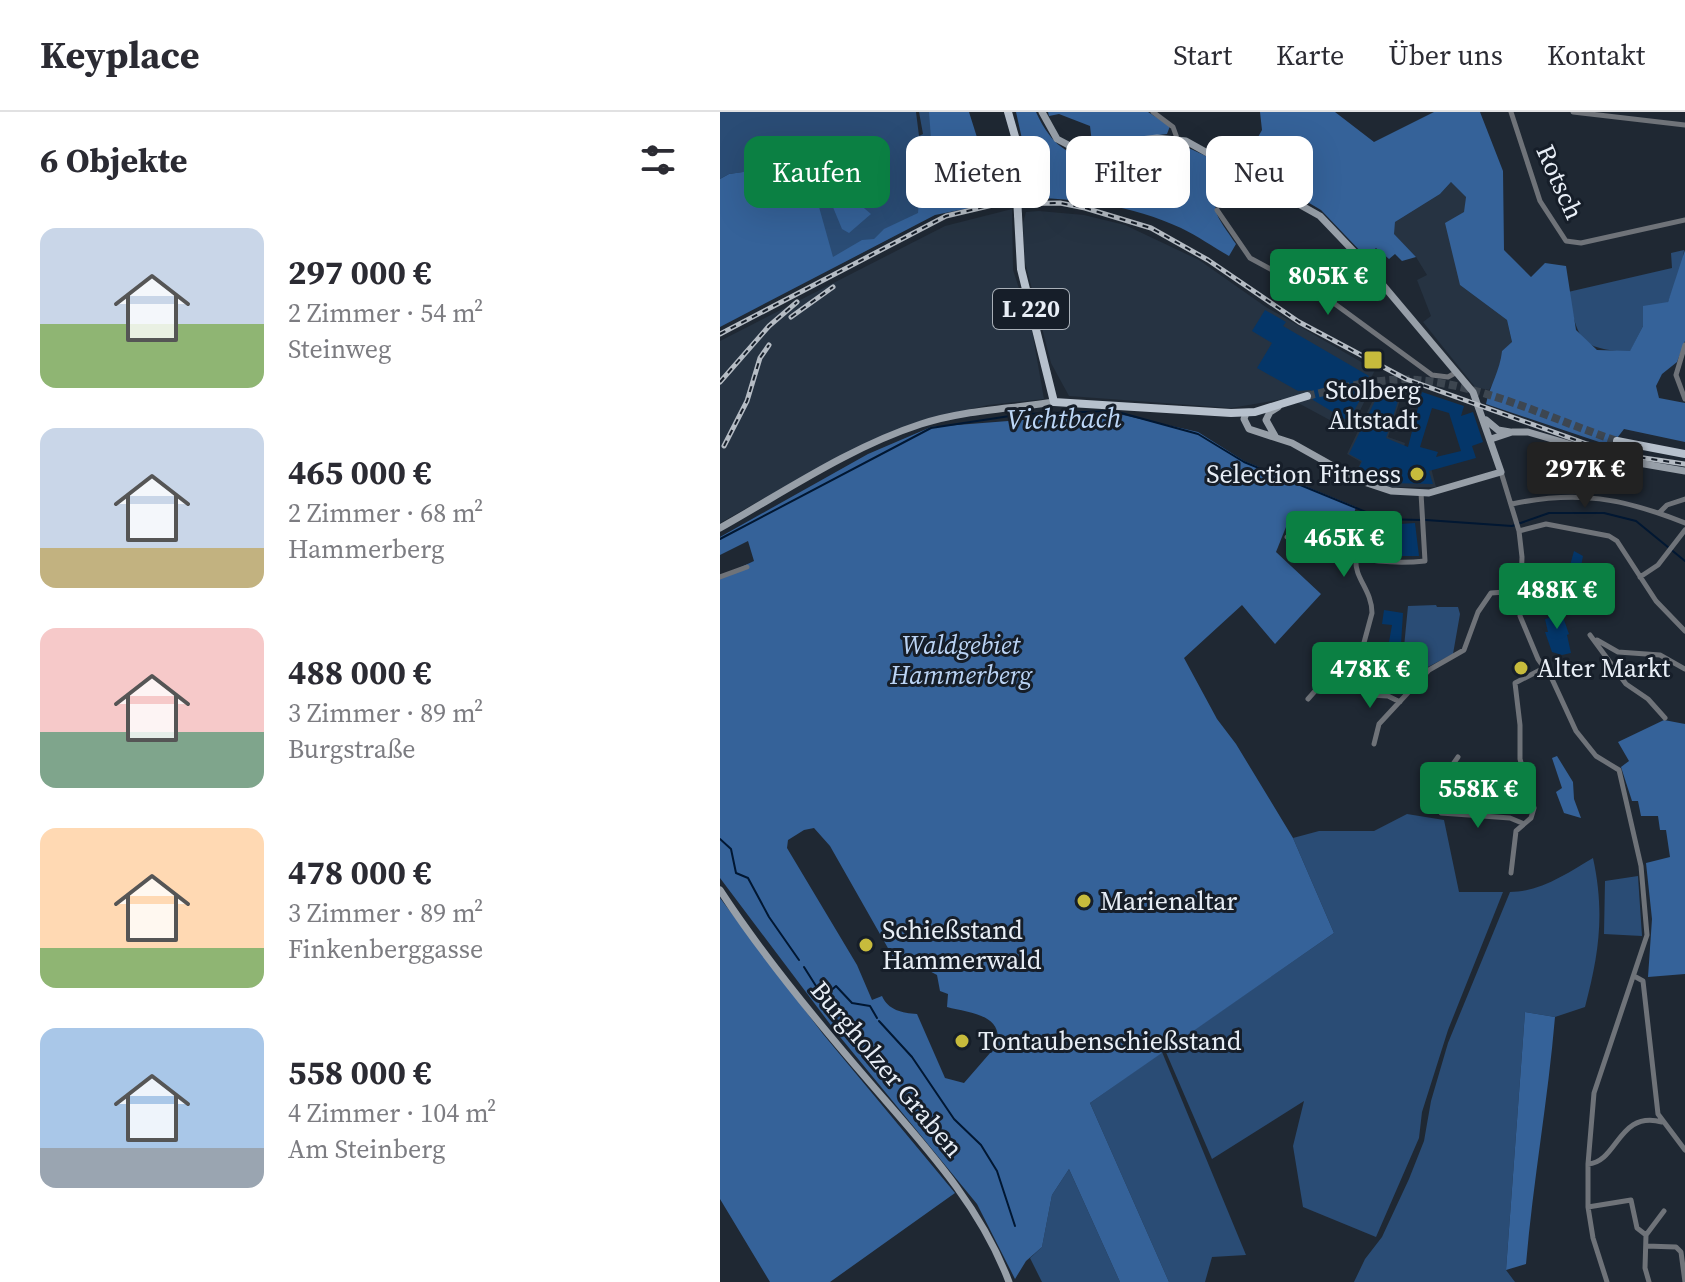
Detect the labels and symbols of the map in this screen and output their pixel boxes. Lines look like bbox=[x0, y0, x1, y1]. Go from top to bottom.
street label: Rotsch bbox=[1528, 139, 1592, 225]
pin: 805K € bbox=[1263, 249, 1393, 317]
road number: L 220 bbox=[993, 289, 1069, 329]
marker: Stolberg Altstadt bbox=[1362, 349, 1384, 371]
place label: Stolberg Altstadt bbox=[1325, 372, 1421, 438]
water label: Vichtbach bbox=[1006, 398, 1122, 438]
pin: 297K € bbox=[1520, 442, 1650, 510]
place label: Selection Fitness bbox=[1206, 456, 1401, 492]
marker: Selection Fitness bbox=[1408, 465, 1426, 483]
pin: 465K € bbox=[1279, 511, 1409, 579]
pin: 488K € bbox=[1492, 563, 1622, 631]
park label: Waldgebiet Hammerberg bbox=[889, 627, 1033, 693]
pin: 478K € bbox=[1305, 642, 1435, 710]
place label: Alter Markt bbox=[1537, 650, 1671, 686]
marker: Alter Markt bbox=[1512, 659, 1530, 677]
pin: 558K € bbox=[1413, 762, 1543, 830]
place label: Marienaltar bbox=[1100, 883, 1237, 919]
marker: Marienaltar bbox=[1075, 892, 1093, 910]
place label: Schießstand Hammerwald bbox=[882, 912, 1042, 978]
marker: Schießstand Hammerwald bbox=[857, 936, 875, 954]
street label: Burgholzer Graben bbox=[802, 973, 972, 1165]
place label: Tontaubenschießstand bbox=[978, 1023, 1242, 1059]
marker: Tontaubenschießstand bbox=[953, 1032, 971, 1050]

